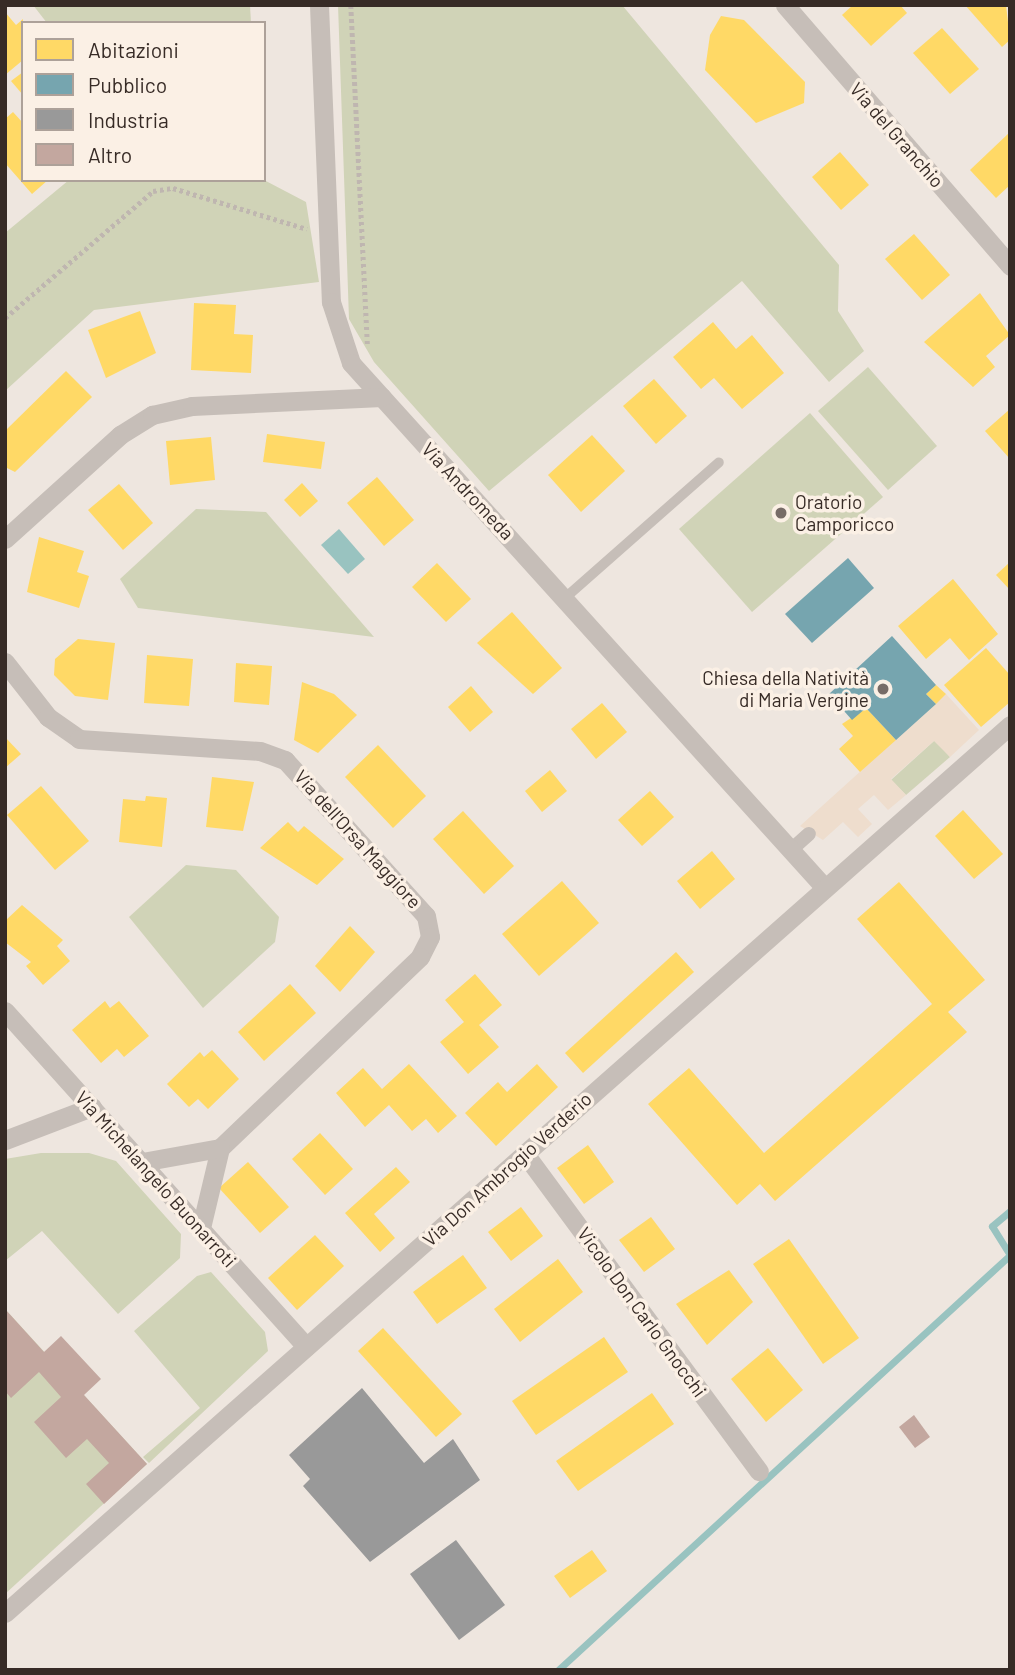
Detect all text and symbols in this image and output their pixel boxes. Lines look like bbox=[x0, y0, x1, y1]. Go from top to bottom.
legend bbox=[21, 21, 266, 182]
text: Abitazioni bbox=[88, 37, 179, 62]
text: Pubblico bbox=[88, 72, 167, 97]
street label: Via del Granchio bbox=[845, 78, 949, 192]
text: Industria bbox=[88, 107, 169, 132]
text: Altro bbox=[88, 142, 132, 167]
street label: Via Andromeda bbox=[417, 438, 519, 544]
place label: Oratorio Camporicco bbox=[795, 491, 894, 535]
marker: Oratorio Camporicco bbox=[773, 505, 789, 521]
place label: Chiesa della Natività di Maria Vergine bbox=[702, 667, 869, 711]
marker: Chiesa della Natività di Maria Vergine bbox=[875, 681, 891, 697]
street label: Via dell'Orsa Maggiore bbox=[290, 765, 426, 913]
street label: Via Michelangelo Buonarroti bbox=[71, 1086, 241, 1272]
street label: Via Don Ambrogio Verderio bbox=[418, 1087, 596, 1251]
street label: Vicolo Don Carlo Gnocchi bbox=[573, 1223, 711, 1401]

